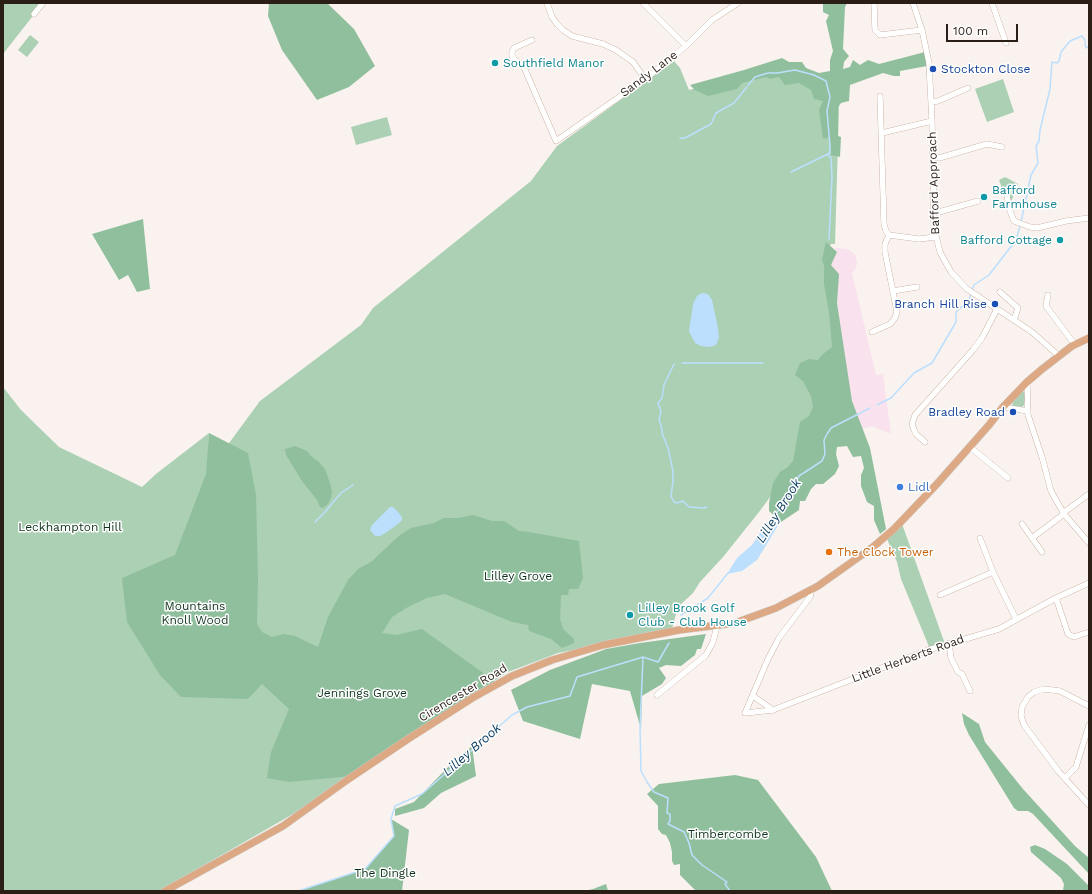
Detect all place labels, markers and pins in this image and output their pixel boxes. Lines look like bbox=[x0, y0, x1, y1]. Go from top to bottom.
place label: Southfield Manor bbox=[503, 56, 604, 70]
marker: Southfield Manor bbox=[490, 58, 500, 68]
place label: Stockton Close bbox=[941, 62, 1031, 76]
marker: Stockton Close bbox=[928, 64, 938, 74]
place label: Bafford Farmhouse bbox=[992, 183, 1057, 211]
marker: Bafford Farmhouse bbox=[979, 192, 989, 202]
place label: Bafford Cottage bbox=[960, 233, 1052, 247]
marker: Bafford Cottage bbox=[1055, 235, 1065, 245]
place label: Branch Hill Rise bbox=[894, 297, 987, 311]
marker: Branch Hill Rise bbox=[990, 299, 1000, 309]
place label: Bradley Road bbox=[928, 405, 1005, 419]
marker: Bradley Road bbox=[1008, 407, 1018, 417]
place label: Lidl bbox=[908, 480, 930, 494]
marker: Lidl bbox=[895, 482, 905, 492]
place label: The Clock Tower bbox=[837, 545, 934, 559]
marker: The Clock Tower bbox=[824, 547, 834, 557]
place label: Lilley Brook Golf Club - Club House bbox=[638, 601, 747, 629]
marker: Lilley Brook Golf Club - Club House bbox=[625, 610, 635, 620]

